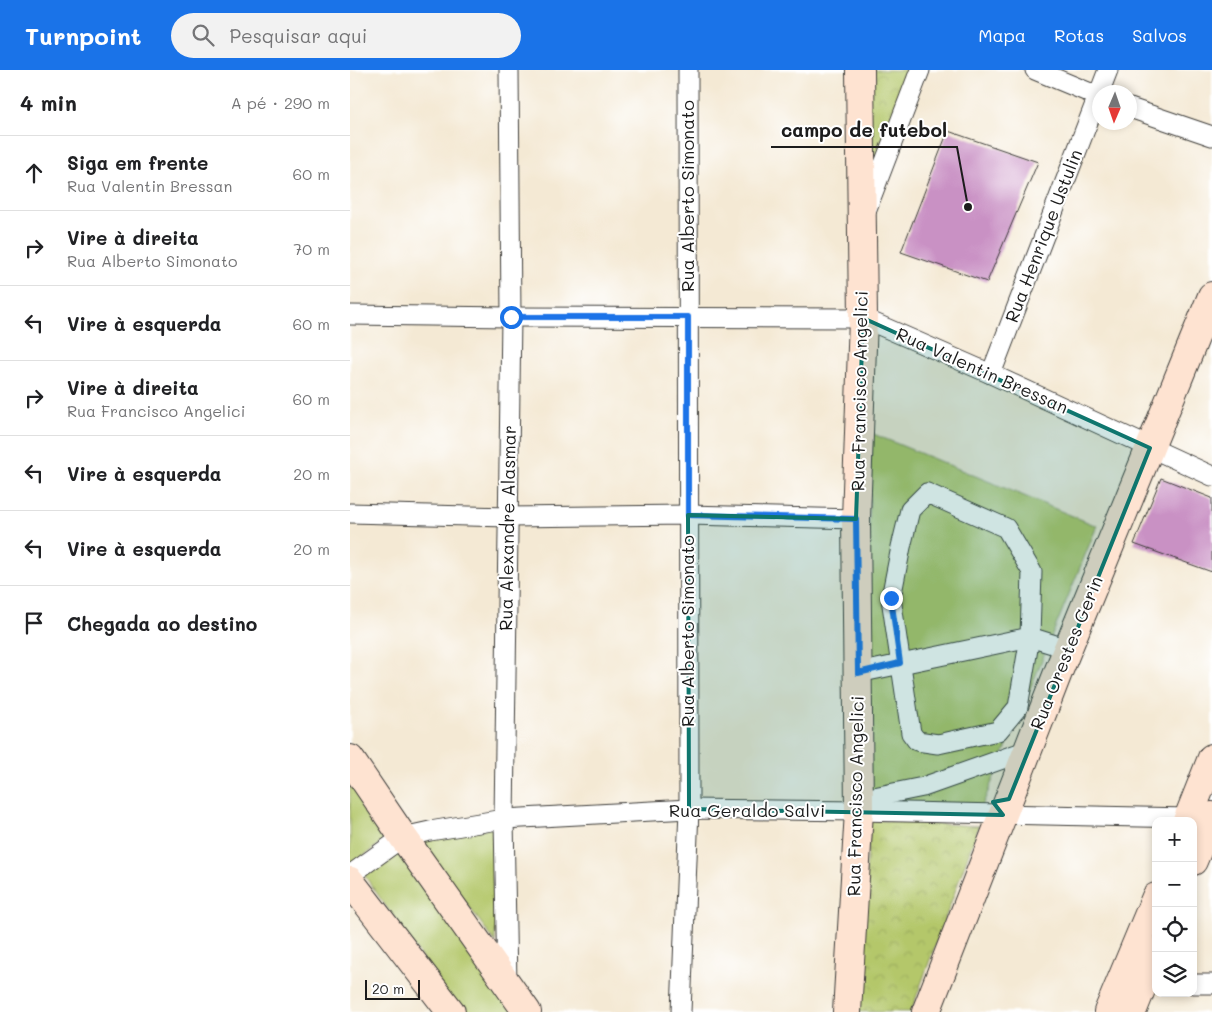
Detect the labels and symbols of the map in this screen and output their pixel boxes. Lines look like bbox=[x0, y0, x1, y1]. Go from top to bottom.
north arrow bbox=[1092, 85, 1137, 130]
street label: Rua Alberto Simonato bbox=[675, 100, 699, 292]
callout: campo de futebol bbox=[771, 113, 957, 147]
text: campo de futebol bbox=[781, 117, 947, 142]
street label: Rua Henrique Ustulin bbox=[999, 146, 1087, 326]
street label: Rua Francisco Angelici bbox=[845, 290, 873, 491]
route start bbox=[500, 306, 523, 329]
street label: Rua Valentin Bressan bbox=[893, 321, 1072, 419]
street label: Rua Alexandre Alasmar bbox=[493, 425, 521, 631]
street label: Rua Alberto Simonato bbox=[675, 535, 699, 727]
street label: Rua Orestes Gerin bbox=[1024, 572, 1108, 733]
route end bbox=[880, 587, 903, 610]
street label: Rua Francisco Angelici bbox=[841, 695, 869, 896]
street label: Rua Geraldo Salvi bbox=[669, 798, 825, 822]
scale bar bbox=[365, 977, 420, 1000]

